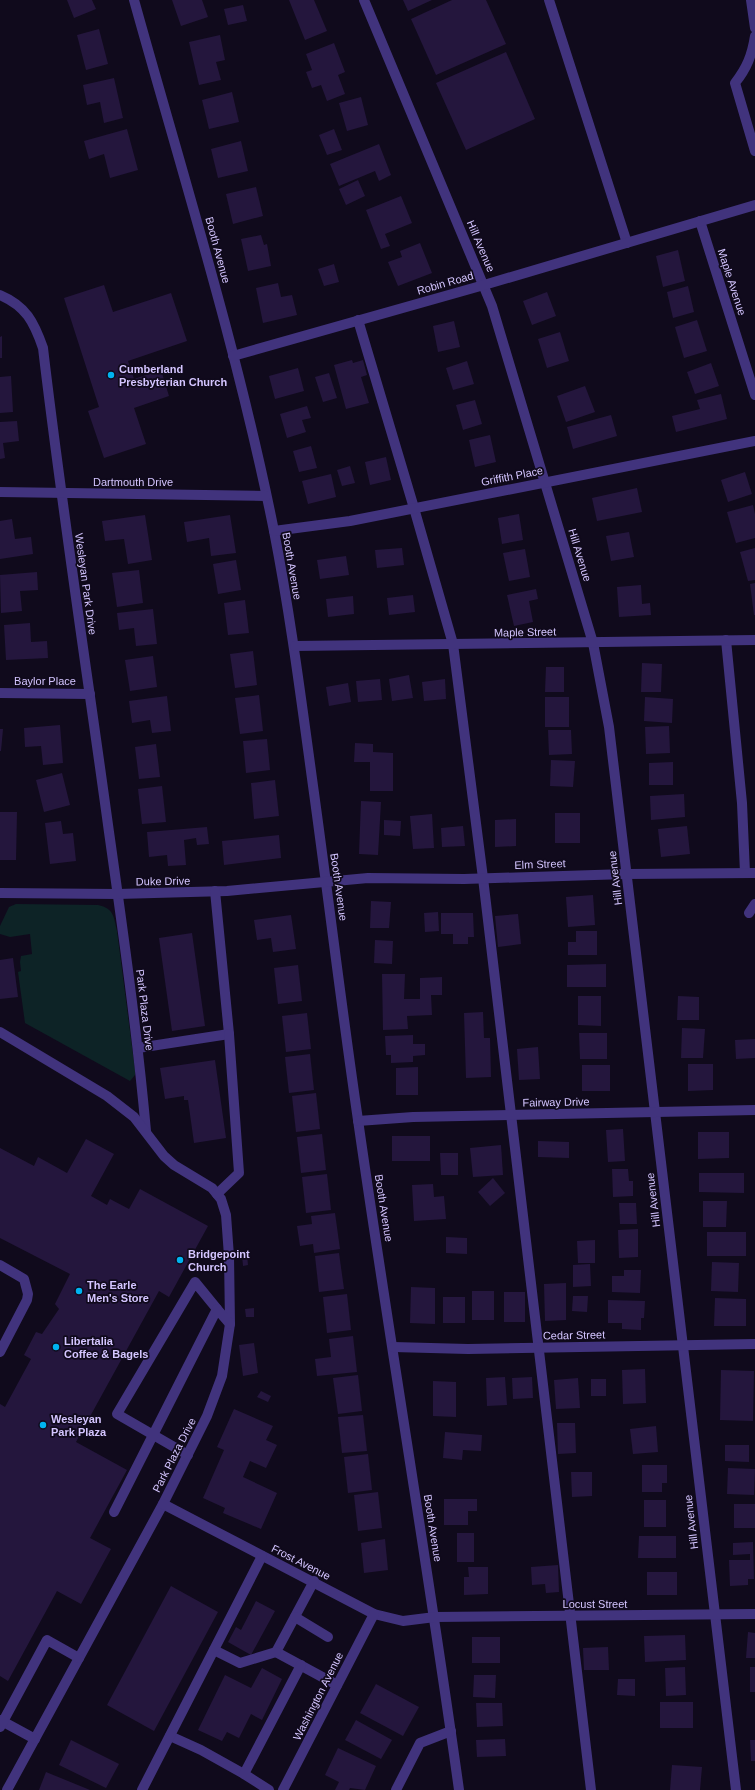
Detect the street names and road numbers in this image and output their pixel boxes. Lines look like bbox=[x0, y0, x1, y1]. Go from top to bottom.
street label: Booth Avenue bbox=[203, 215, 233, 285]
street label: Hill Avenue bbox=[465, 218, 497, 274]
street label: Maple Avenue bbox=[716, 247, 748, 317]
street label: Robin Road bbox=[415, 269, 475, 297]
street label: Griffith Place bbox=[480, 464, 544, 488]
street label: Dartmouth Drive bbox=[93, 476, 173, 488]
street label: Hill Avenue bbox=[566, 527, 594, 583]
street label: Booth Avenue bbox=[280, 531, 304, 601]
street label: Wesleyan Park Drive bbox=[73, 532, 99, 636]
street label: Maple Street bbox=[494, 625, 556, 639]
street label: Baylor Place bbox=[14, 675, 76, 687]
street label: Hill Avenue bbox=[606, 850, 624, 906]
street label: Booth Avenue bbox=[328, 852, 350, 922]
street label: Elm Street bbox=[514, 857, 566, 871]
street label: Duke Drive bbox=[136, 875, 190, 887]
street label: Park Plaza Drive bbox=[134, 969, 156, 1051]
street label: Fairway Drive bbox=[522, 1095, 590, 1109]
street label: Hill Avenue bbox=[644, 1172, 662, 1228]
street label: Booth Avenue bbox=[373, 1173, 395, 1243]
street label: Cedar Street bbox=[543, 1328, 605, 1342]
street label: Park Plaza Drive bbox=[150, 1416, 198, 1494]
street label: Booth Avenue bbox=[422, 1493, 444, 1563]
street label: Hill Avenue bbox=[682, 1494, 700, 1550]
street label: Frost Avenue bbox=[269, 1542, 333, 1582]
street label: Locust Street bbox=[563, 1598, 627, 1610]
street label: Washington Avenue bbox=[291, 1650, 345, 1742]

